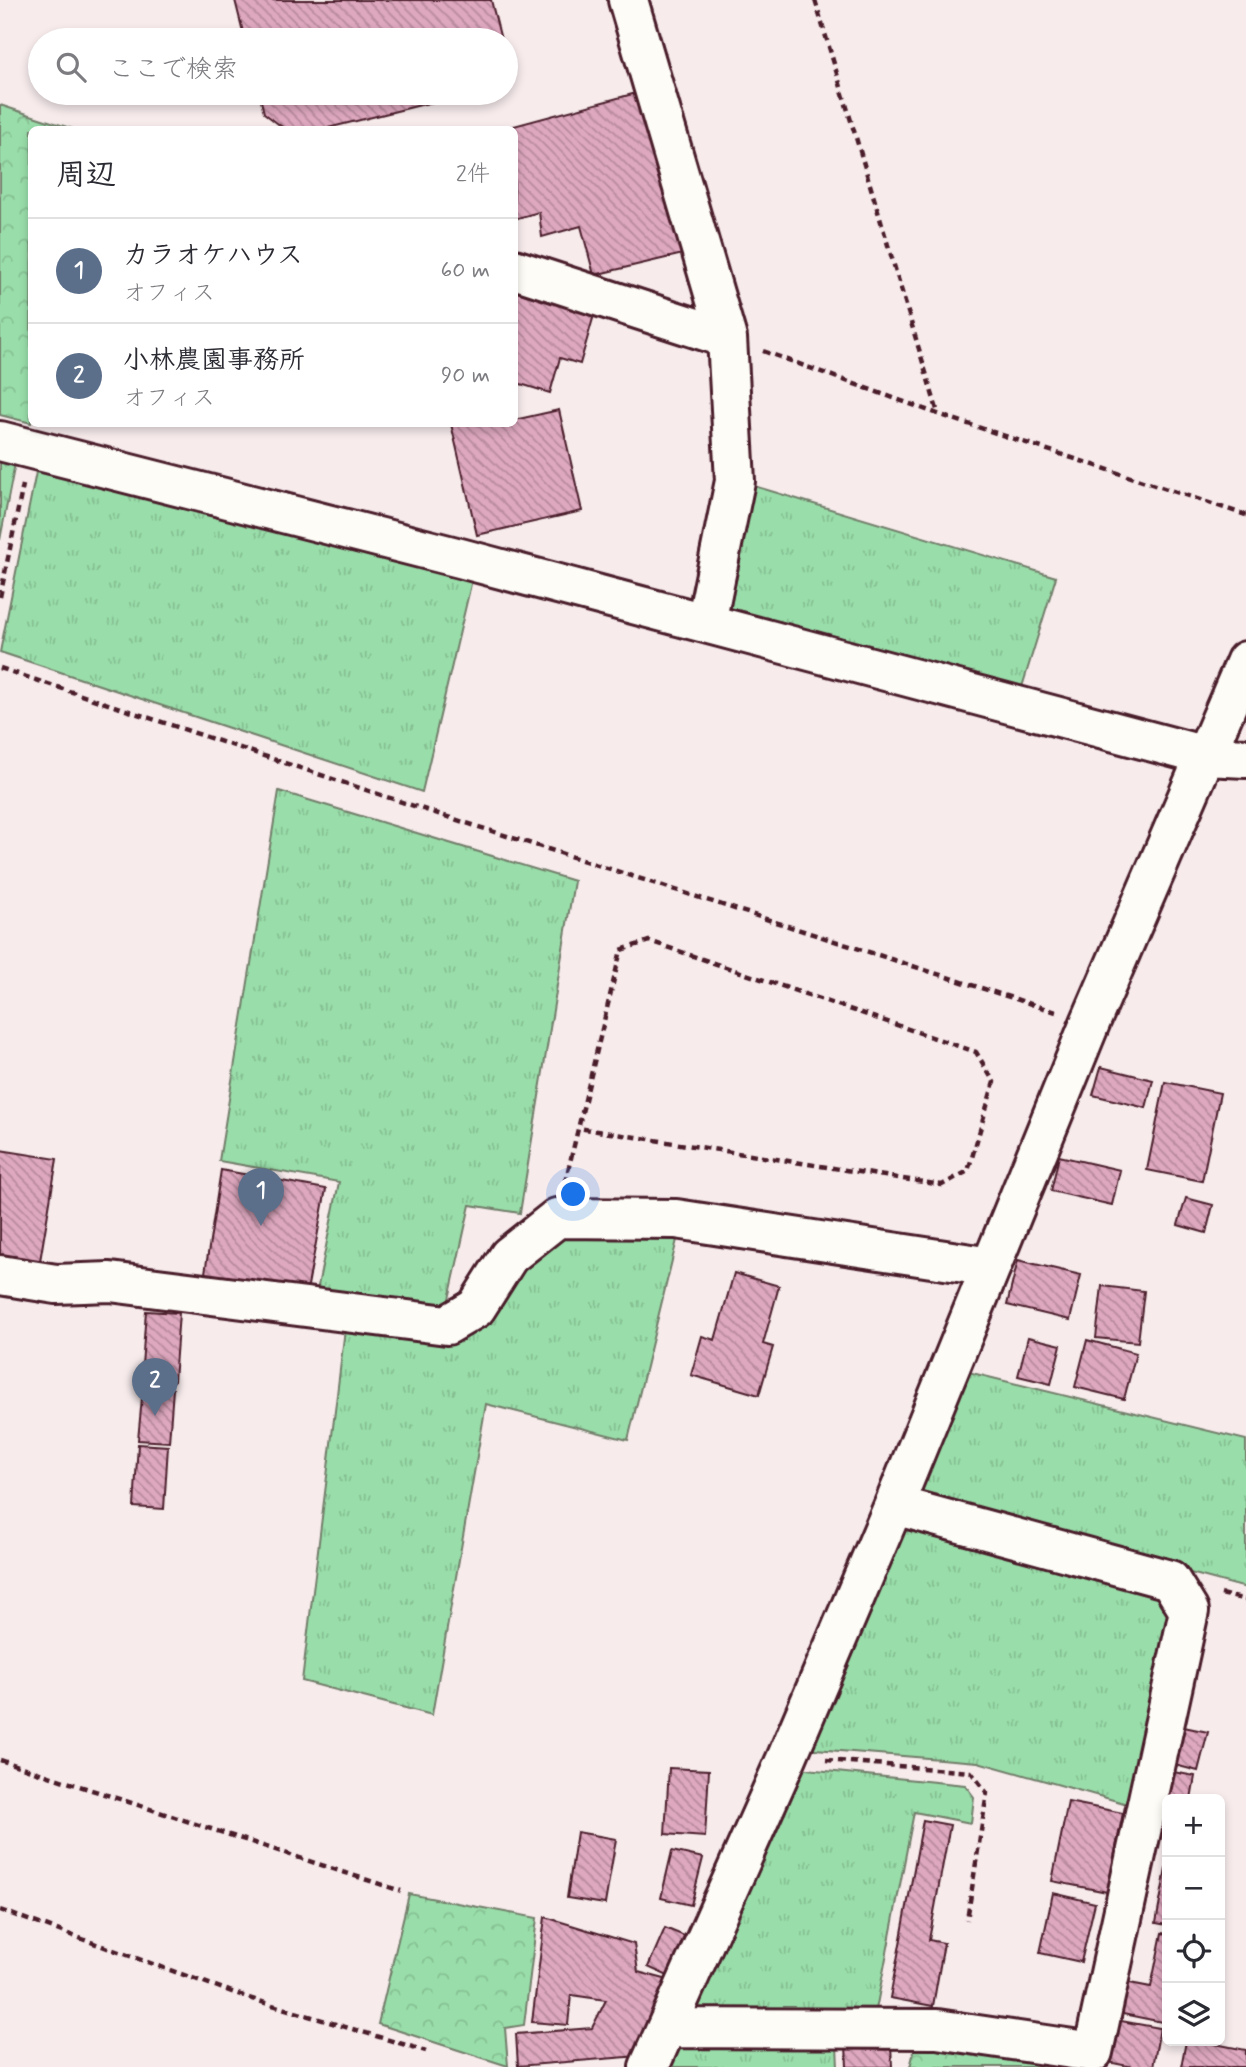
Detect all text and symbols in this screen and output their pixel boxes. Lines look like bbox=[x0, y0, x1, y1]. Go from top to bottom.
search box bbox=[28, 28, 518, 105]
icon: search bbox=[52, 48, 90, 86]
text: ここで検索 bbox=[108, 53, 238, 87]
text: 周辺 bbox=[56, 156, 116, 195]
text: 2件 bbox=[456, 160, 490, 190]
text: カラオケハウス bbox=[123, 239, 303, 273]
text: 1 bbox=[74, 256, 84, 286]
text: 60 m bbox=[441, 256, 490, 286]
text: オフィス bbox=[123, 279, 215, 309]
text: 小林農園事務所 bbox=[123, 344, 305, 378]
text: 2 bbox=[73, 361, 85, 391]
text: 90 m bbox=[441, 361, 490, 391]
text: オフィス bbox=[123, 384, 215, 414]
pin: 1 bbox=[238, 1168, 284, 1226]
your location bbox=[556, 1177, 590, 1211]
pin: 2 bbox=[132, 1358, 178, 1416]
map controls bbox=[1162, 1794, 1225, 2046]
button: + bbox=[1162, 1794, 1225, 1857]
button: − bbox=[1162, 1857, 1225, 1920]
button: locate bbox=[1162, 1920, 1225, 1983]
button: layers bbox=[1162, 1983, 1225, 2046]

